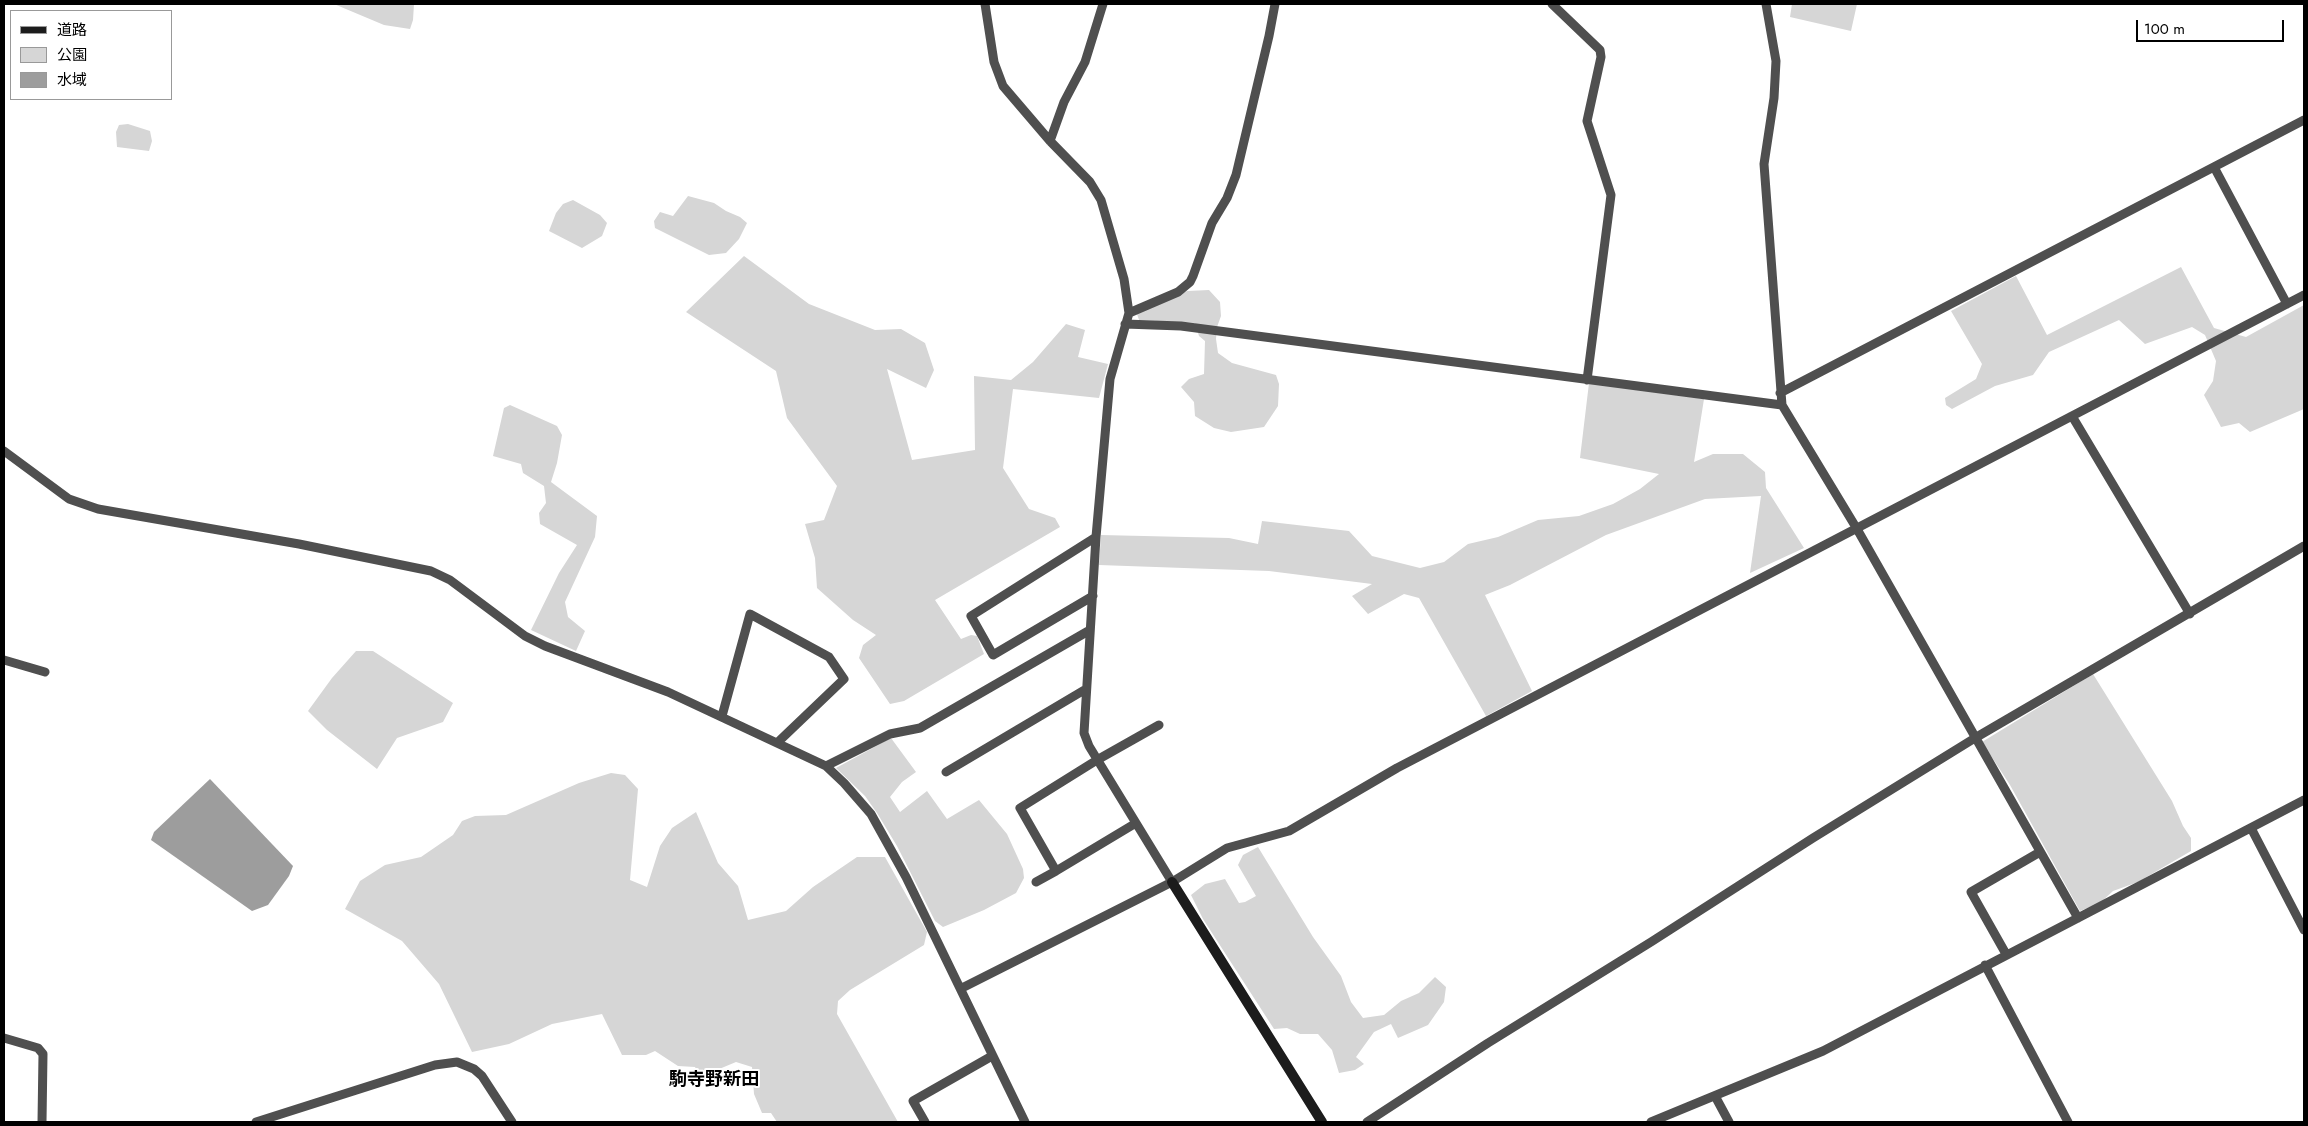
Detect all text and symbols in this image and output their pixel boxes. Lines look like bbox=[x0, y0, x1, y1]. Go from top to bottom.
legend bbox=[10, 10, 172, 100]
scale bar bbox=[2138, 10, 2286, 42]
text: 100 m bbox=[2144, 18, 2185, 40]
text: 道路 bbox=[57, 19, 87, 41]
text: 公園 bbox=[57, 44, 87, 66]
text: 水域 bbox=[57, 69, 87, 91]
district label: 駒寺野新田 bbox=[669, 1070, 759, 1092]

